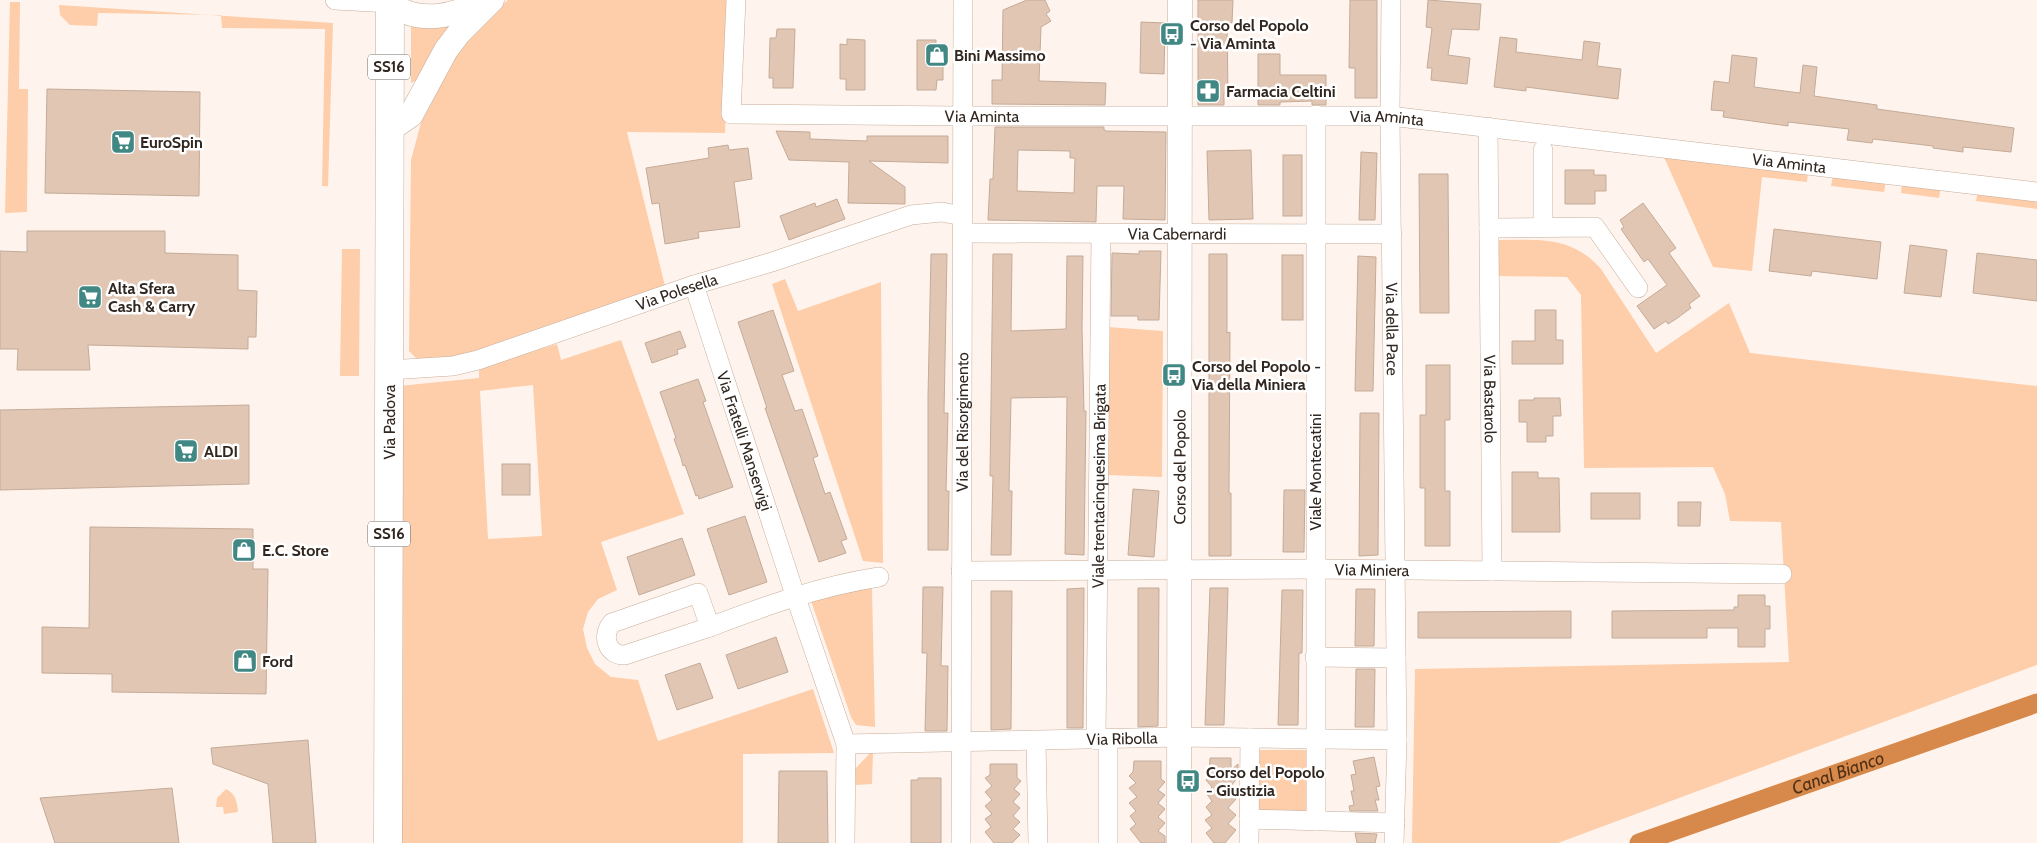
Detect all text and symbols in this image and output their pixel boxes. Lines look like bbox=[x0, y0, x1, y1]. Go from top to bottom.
place label: Corso del Popolo - Via Aminta bbox=[1190, 16, 1309, 53]
bus stop icon: Corso del Popolo - Via Aminta bbox=[1159, 21, 1185, 47]
shop icon: Bini Massimo bbox=[924, 42, 950, 68]
place label: Bini Massimo bbox=[954, 46, 1046, 65]
road number: SS16 bbox=[368, 54, 410, 80]
pharmacy icon: Farmacia Celtini bbox=[1195, 78, 1221, 104]
place label: Farmacia Celtini bbox=[1226, 82, 1336, 101]
street label: Via Aminta bbox=[1350, 106, 1425, 130]
street label: Via Aminta bbox=[945, 107, 1019, 126]
supermarket icon: EuroSpin bbox=[110, 129, 136, 155]
place label: EuroSpin bbox=[140, 133, 203, 152]
street label: Via Aminta bbox=[1751, 150, 1827, 177]
street label: Via Cabernardi bbox=[1128, 224, 1226, 244]
street label: Via Polesella bbox=[633, 269, 720, 314]
place label: Alta Sfera Cash & Carry bbox=[108, 279, 196, 316]
street label: Via della Pace bbox=[1382, 282, 1402, 376]
supermarket icon: Alta Sfera Cash & Carry bbox=[77, 284, 103, 310]
street label: Via del Risorgimento bbox=[953, 352, 972, 492]
street label: Via Bastarolo bbox=[1480, 355, 1500, 443]
place label: Corso del Popolo - Via della Miniera bbox=[1192, 357, 1321, 394]
bus stop icon: Corso del Popolo - Via della Miniera bbox=[1161, 362, 1187, 388]
street label: Via Fratelli Manservigi bbox=[713, 369, 776, 513]
street label: Viale trentacinquesima Brigata bbox=[1088, 383, 1110, 588]
street label: Via Padova bbox=[380, 384, 399, 459]
street label: Corso del Popolo bbox=[1170, 409, 1190, 525]
street label: Viale Montecatini bbox=[1306, 414, 1325, 530]
supermarket icon: ALDI bbox=[173, 438, 199, 464]
place label: ALDI bbox=[204, 442, 238, 461]
road number: SS16 bbox=[368, 522, 410, 546]
shop icon: E.C. Store bbox=[231, 537, 257, 563]
place label: E.C. Store bbox=[262, 541, 329, 560]
street label: Via Miniera bbox=[1335, 560, 1410, 580]
shop icon: Ford bbox=[232, 648, 258, 674]
place label: Ford bbox=[262, 652, 293, 671]
street label: Via Ribolla bbox=[1086, 728, 1158, 749]
water label: Canal Bianco bbox=[1789, 747, 1887, 799]
place label: Corso del Popolo - Giustizia bbox=[1206, 763, 1325, 800]
bus stop icon: Corso del Popolo - Giustizia bbox=[1175, 768, 1201, 794]

